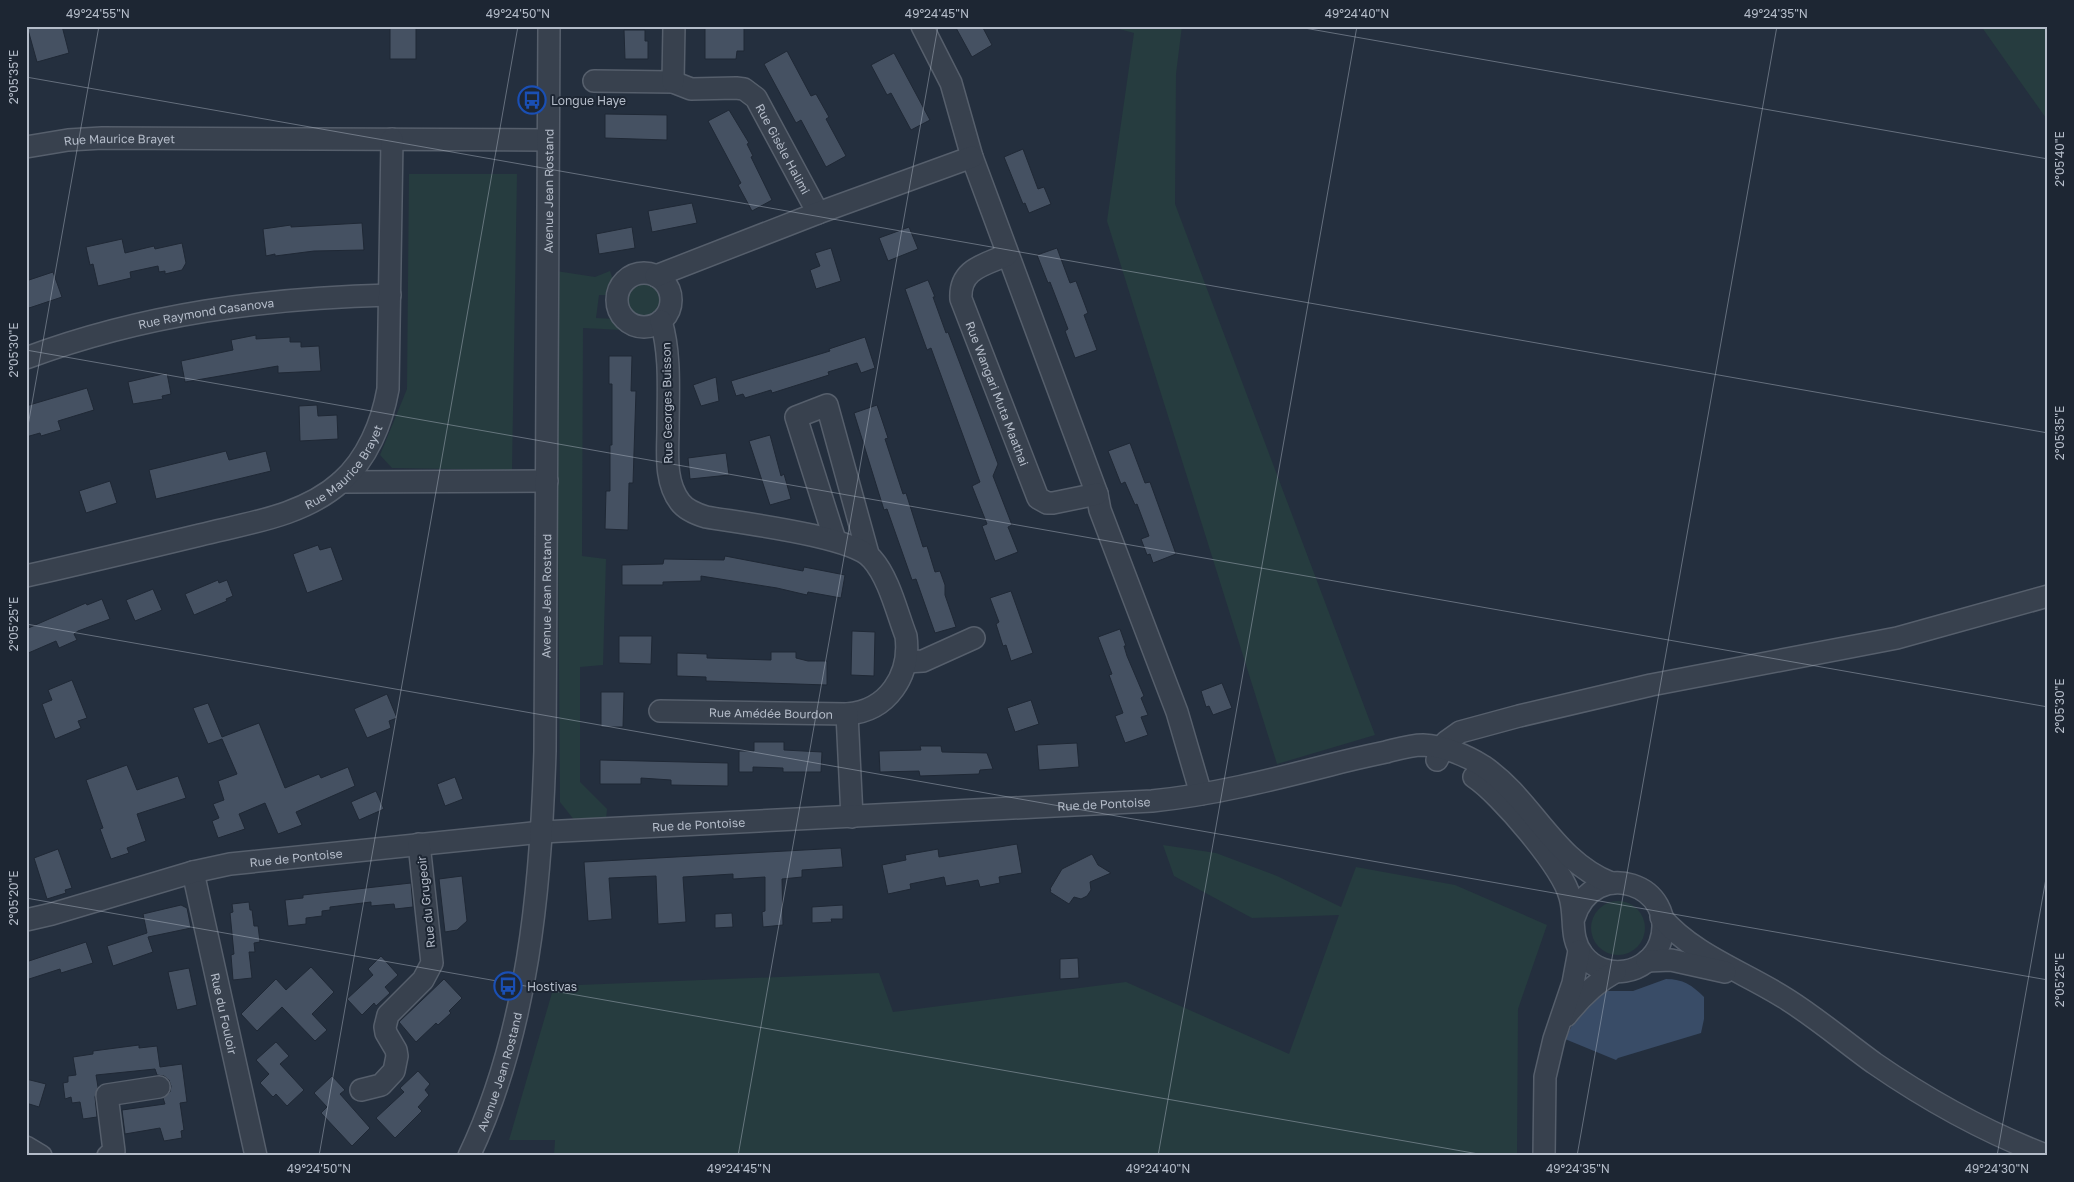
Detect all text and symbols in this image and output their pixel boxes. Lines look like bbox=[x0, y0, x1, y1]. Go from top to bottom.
text: 49°24'55"N bbox=[66, 6, 130, 21]
text: 49°24'50"N bbox=[486, 6, 550, 21]
text: 49°24'45"N bbox=[905, 6, 969, 21]
text: 49°24'40"N bbox=[1325, 6, 1389, 21]
text: 49°24'35"N bbox=[1744, 6, 1808, 21]
text: 2°05'35"E bbox=[6, 50, 21, 104]
bus stop icon: Longue Haye bbox=[517, 85, 547, 115]
place label: Longue Haye bbox=[551, 93, 626, 108]
street label: Rue Gisèle Halimi bbox=[753, 101, 814, 197]
street label: Avenue Jean Rostand bbox=[540, 129, 556, 253]
street label: Rue Maurice Brayet bbox=[63, 130, 175, 148]
text: 2°05'40"E bbox=[2052, 131, 2067, 187]
street label: Rue Raymond Casanova bbox=[136, 295, 275, 332]
street label: Rue Wangari Muta Maathai bbox=[963, 319, 1032, 468]
text: 2°05'30"E bbox=[6, 322, 21, 378]
street label: Rue Georges Buisson bbox=[658, 342, 676, 464]
text: 2°05'35"E bbox=[2052, 406, 2067, 460]
street label: Rue Maurice Brayet bbox=[302, 422, 385, 512]
street label: Avenue Jean Rostand bbox=[538, 534, 554, 658]
text: 2°05'25"E bbox=[6, 597, 21, 651]
text: 2°05'30"E bbox=[2052, 678, 2067, 734]
street label: Rue Amédée Bourdon bbox=[709, 704, 833, 721]
street label: Rue de Pontoise bbox=[1057, 794, 1151, 813]
street label: Rue de Pontoise bbox=[652, 814, 746, 834]
street label: Rue de Pontoise bbox=[249, 845, 343, 869]
street label: Rue du Grugeoir bbox=[414, 855, 438, 949]
text: 2°05'20"E bbox=[6, 870, 21, 926]
text: 2°05'25"E bbox=[2052, 953, 2067, 1007]
street label: Rue du Fouloir bbox=[208, 971, 241, 1056]
bus stop icon: Hostivas bbox=[493, 971, 523, 1001]
place label: Hostivas bbox=[527, 979, 577, 994]
street label: Avenue Jean Rostand bbox=[473, 1010, 525, 1133]
text: 49°24'50"N bbox=[287, 1161, 351, 1176]
text: 49°24'45"N bbox=[707, 1161, 771, 1176]
text: 49°24'40"N bbox=[1126, 1161, 1190, 1176]
text: 49°24'35"N bbox=[1546, 1161, 1610, 1176]
text: 49°24'30"N bbox=[1965, 1161, 2029, 1176]

